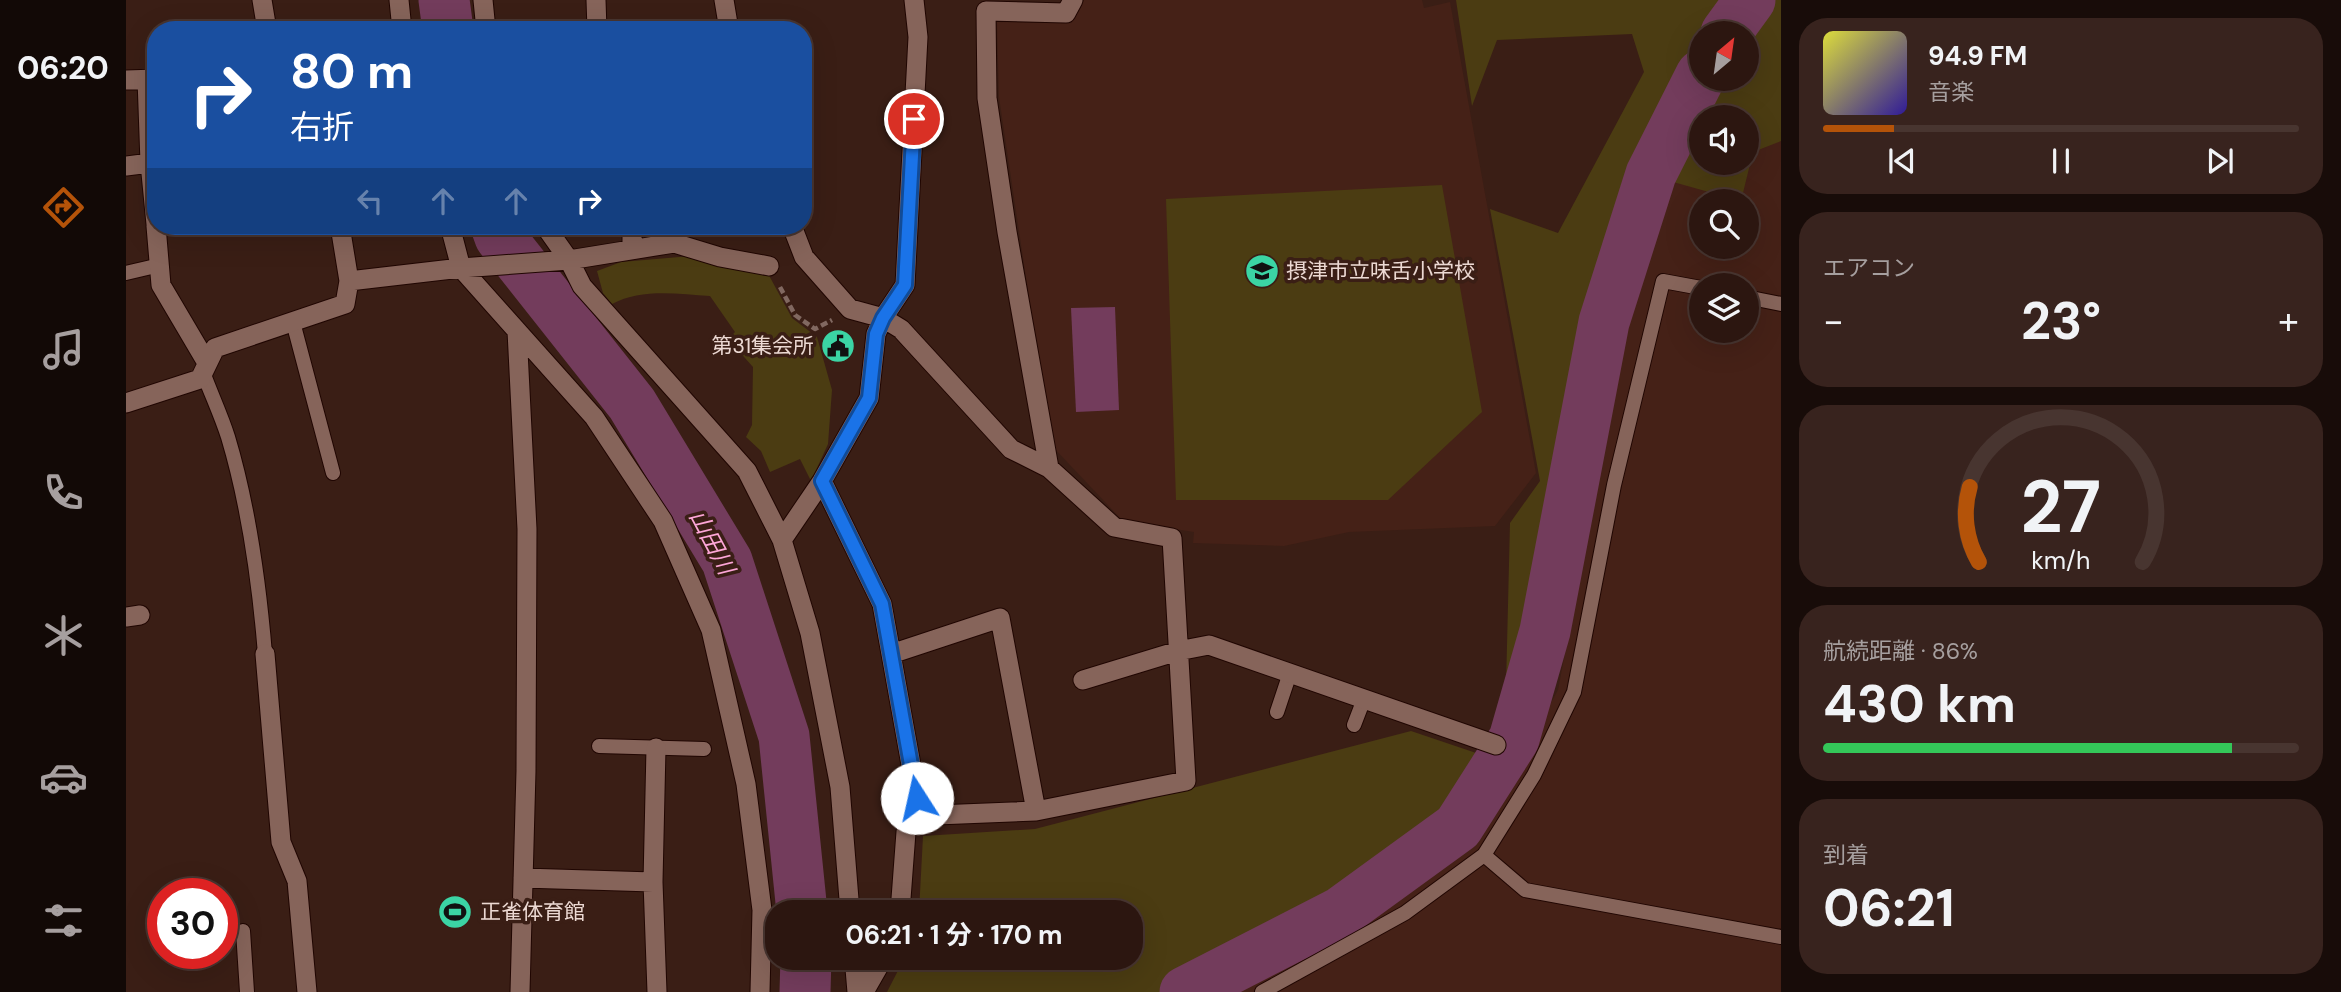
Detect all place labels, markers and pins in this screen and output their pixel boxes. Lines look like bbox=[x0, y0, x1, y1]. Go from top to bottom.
pin bbox=[884, 89, 944, 149]
school or university icon: 摂津市立味舌小学校 bbox=[1243, 252, 1281, 290]
place label: 摂津市立味舌小学校 bbox=[1286, 257, 1475, 285]
public building icon: 第31集会所 bbox=[819, 327, 857, 365]
place label: 第31集会所 bbox=[711, 332, 814, 360]
sports icon: 正雀体育館 bbox=[436, 893, 474, 931]
place label: 正雀体育館 bbox=[480, 898, 585, 926]

